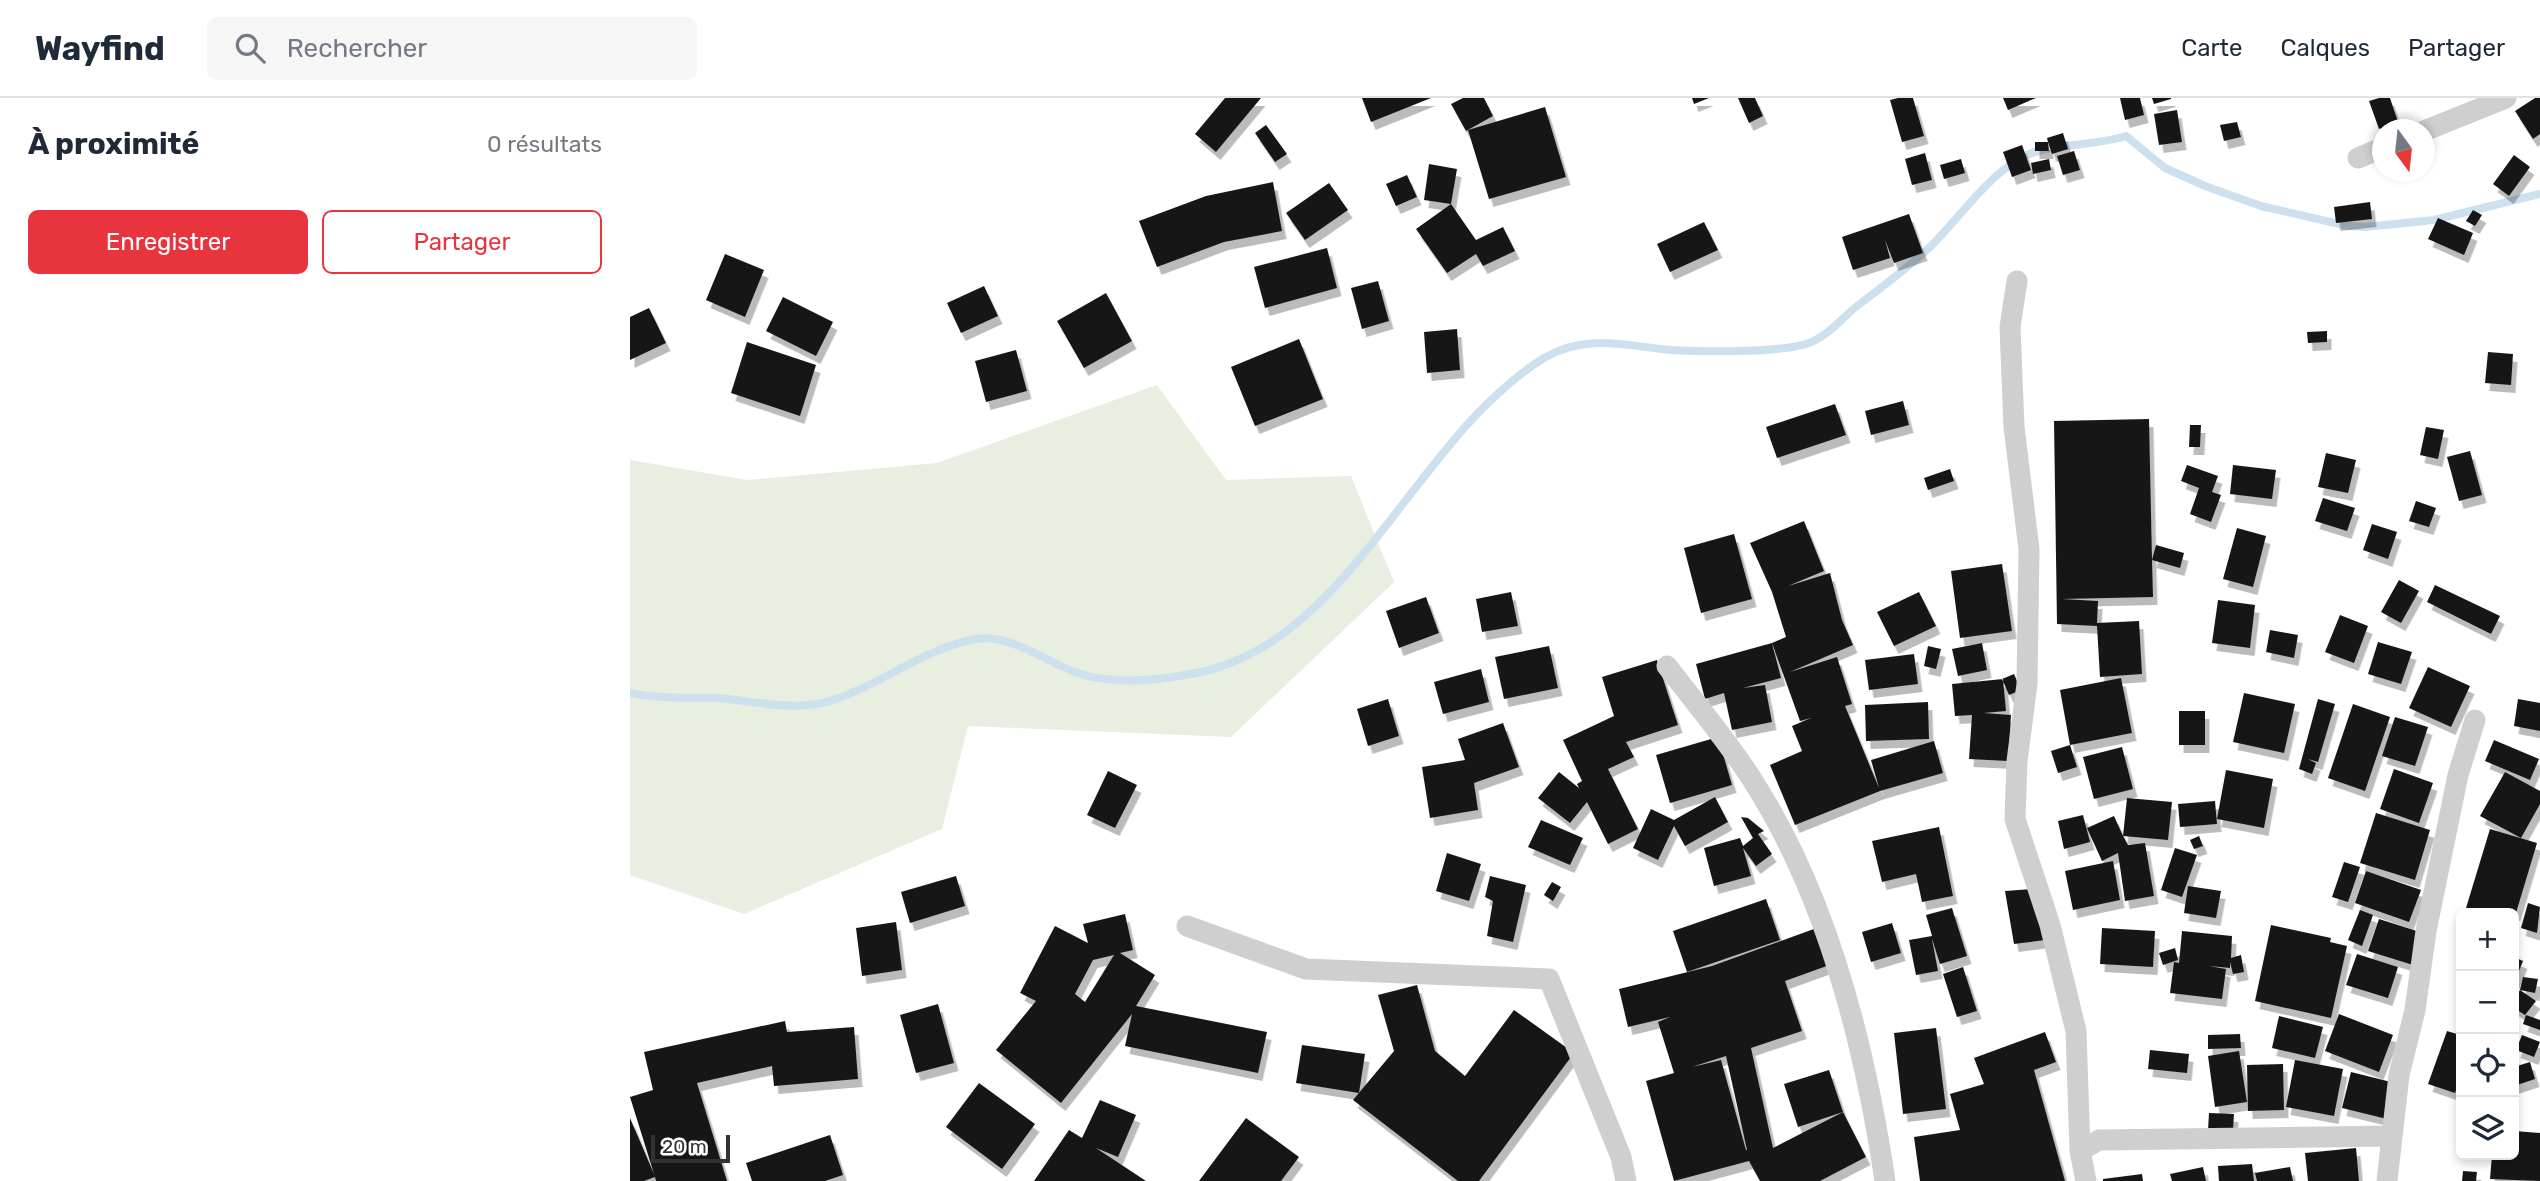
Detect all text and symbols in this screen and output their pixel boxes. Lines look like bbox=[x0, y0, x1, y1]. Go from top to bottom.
search box bbox=[207, 17, 697, 80]
text: Wayfind bbox=[35, 29, 165, 68]
icon: search bbox=[231, 29, 269, 67]
text: Rechercher bbox=[287, 33, 427, 64]
text: Carte bbox=[2181, 34, 2242, 62]
text: Calques bbox=[2280, 34, 2370, 62]
text: Partager bbox=[2408, 34, 2505, 62]
north arrow bbox=[2372, 119, 2435, 182]
text: À proximité bbox=[28, 126, 199, 162]
text: 0 résultats bbox=[487, 130, 602, 158]
button: Enregistrer bbox=[28, 210, 308, 274]
button: Partager bbox=[322, 210, 602, 274]
map controls bbox=[2456, 908, 2519, 1160]
button: + bbox=[2456, 908, 2519, 971]
button: − bbox=[2456, 971, 2519, 1034]
button: locate bbox=[2456, 1034, 2519, 1097]
button: layers bbox=[2456, 1097, 2519, 1160]
scale bar bbox=[651, 1132, 730, 1164]
text: 20 m bbox=[662, 1135, 707, 1158]

